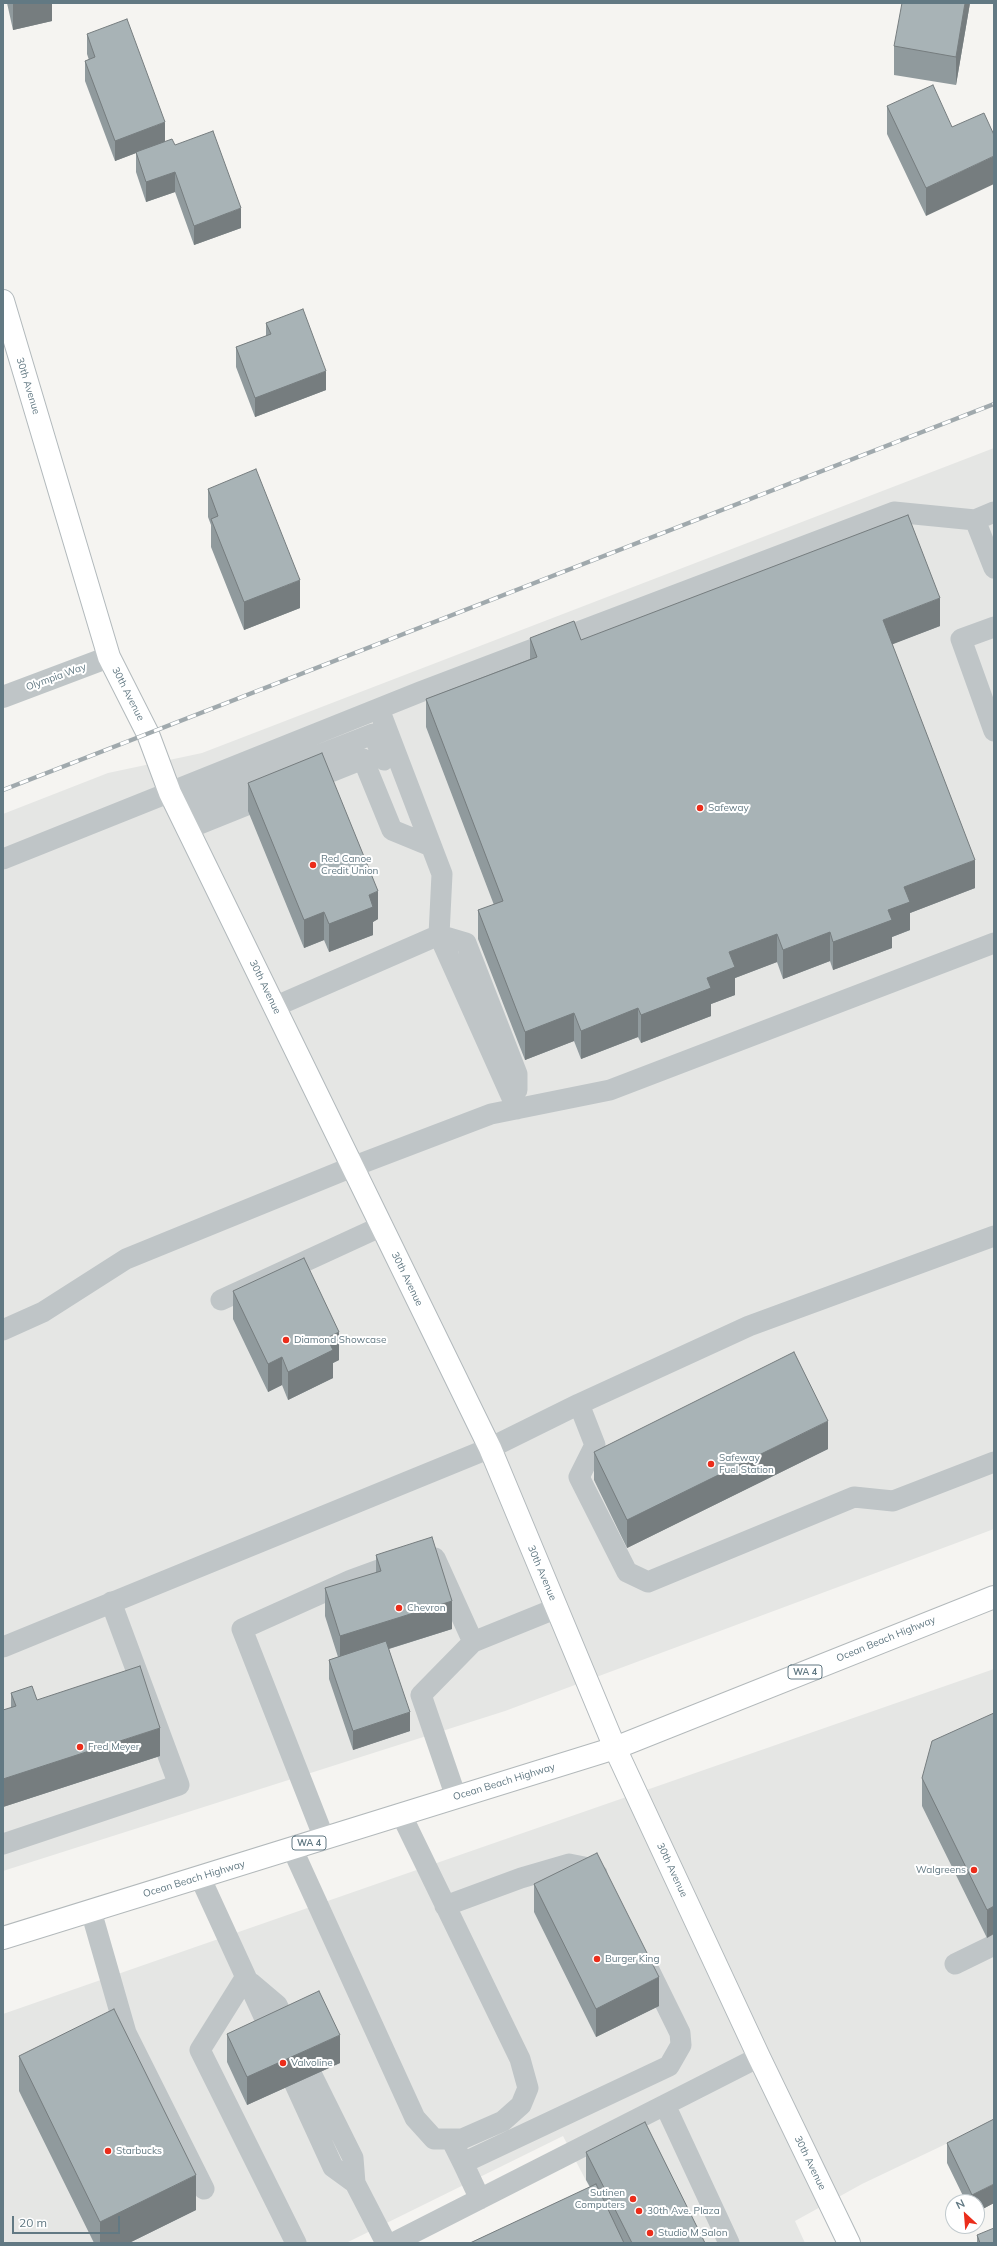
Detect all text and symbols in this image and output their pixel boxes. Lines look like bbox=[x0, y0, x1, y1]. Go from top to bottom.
street label: 30th Avenue bbox=[14, 356, 42, 416]
street label: Olympia Way bbox=[24, 661, 88, 693]
street label: 30th Avenue bbox=[109, 665, 147, 723]
place label: Safeway bbox=[708, 802, 749, 814]
marker: Safeway bbox=[695, 803, 705, 813]
place label: Red Canoe Credit Union bbox=[321, 853, 378, 876]
marker: Red Canoe Credit Union bbox=[308, 860, 318, 870]
street label: 30th Avenue bbox=[247, 958, 283, 1016]
street label: 30th Avenue bbox=[389, 1250, 425, 1308]
place label: Diamond Showcase bbox=[294, 1334, 386, 1346]
marker: Diamond Showcase bbox=[281, 1335, 291, 1345]
place label: Safeway Fuel Station bbox=[719, 1452, 774, 1476]
marker: Safeway Fuel Station bbox=[706, 1459, 716, 1469]
street label: 30th Avenue bbox=[525, 1544, 559, 1602]
place label: Chevron bbox=[407, 1602, 446, 1614]
marker: Chevron bbox=[394, 1603, 404, 1613]
street label: Ocean Beach Highway bbox=[835, 1614, 937, 1664]
road number: WA 4 bbox=[788, 1665, 822, 1679]
place label: Fred Meyer bbox=[88, 1741, 139, 1753]
marker: Fred Meyer bbox=[75, 1742, 85, 1752]
street label: Ocean Beach Highway bbox=[452, 1761, 556, 1803]
road number: WA 4 bbox=[292, 1836, 326, 1850]
street label: 30th Avenue bbox=[654, 1841, 690, 1899]
street label: Ocean Beach Highway bbox=[142, 1858, 246, 1900]
place label: Walgreens bbox=[916, 1864, 966, 1876]
marker: Walgreens bbox=[969, 1865, 979, 1875]
place label: Burger King bbox=[605, 1953, 659, 1965]
marker: Burger King bbox=[592, 1954, 602, 1964]
place label: Valvoline bbox=[291, 2057, 333, 2069]
marker: Valvoline bbox=[278, 2058, 288, 2068]
street label: 30th Avenue bbox=[792, 2134, 828, 2192]
place label: Starbucks bbox=[116, 2145, 162, 2157]
marker: Starbucks bbox=[103, 2146, 113, 2156]
place label: Sutinen Computers bbox=[575, 2187, 625, 2210]
marker: Sutinen Computers bbox=[628, 2194, 638, 2204]
north arrow bbox=[945, 2194, 985, 2234]
text: N bbox=[953, 2196, 967, 2212]
place label: 30th Ave. Plaza bbox=[647, 2205, 720, 2217]
marker: 30th Ave. Plaza bbox=[634, 2206, 644, 2216]
scale bar bbox=[14, 2208, 122, 2234]
text: 20 m bbox=[19, 2215, 47, 2230]
place label: Studio M Salon bbox=[658, 2227, 728, 2239]
marker: Studio M Salon bbox=[645, 2228, 655, 2238]

